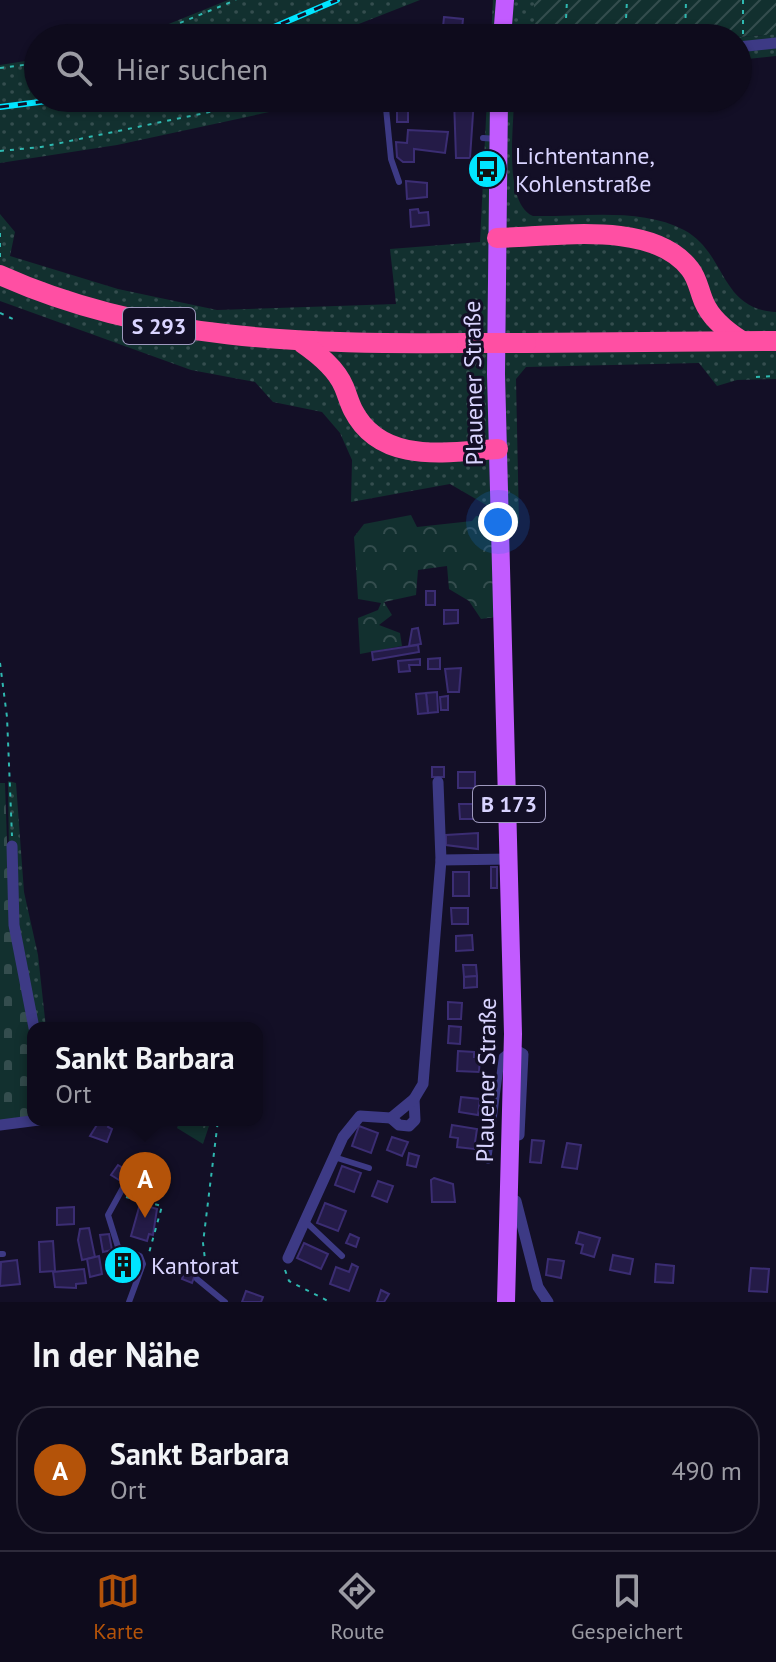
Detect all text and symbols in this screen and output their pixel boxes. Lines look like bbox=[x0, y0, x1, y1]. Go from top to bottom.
search box bbox=[24, 24, 752, 112]
icon: search bbox=[52, 46, 96, 90]
text: Hier suchen bbox=[116, 49, 268, 88]
place label: Lichtentanne, Kohlenstraße bbox=[515, 140, 655, 199]
bus stop icon: Lichtentanne, Kohlenstraße bbox=[466, 148, 508, 190]
street label: Plauener Straße bbox=[456, 300, 490, 466]
road number: S 293 bbox=[123, 308, 195, 344]
your location bbox=[478, 502, 518, 542]
road number: B 173 bbox=[473, 786, 545, 822]
street label: Plauener Straße bbox=[469, 997, 503, 1163]
popup bbox=[27, 1022, 263, 1126]
text: Sankt Barbara bbox=[55, 1038, 235, 1077]
text: Ort bbox=[55, 1077, 92, 1110]
pin: A bbox=[119, 1152, 171, 1218]
building icon: Kantorat bbox=[102, 1244, 144, 1286]
place label: Kantorat bbox=[151, 1250, 239, 1281]
text: In der Nähe bbox=[32, 1332, 200, 1376]
text: Sankt Barbara bbox=[110, 1434, 289, 1473]
text: A bbox=[52, 1454, 68, 1487]
text: 490 m bbox=[671, 1454, 742, 1487]
text: Ort bbox=[110, 1473, 146, 1506]
tab: Karte bbox=[93, 1569, 144, 1645]
tab: Route bbox=[330, 1569, 384, 1645]
tab: Gespeichert bbox=[571, 1569, 683, 1645]

